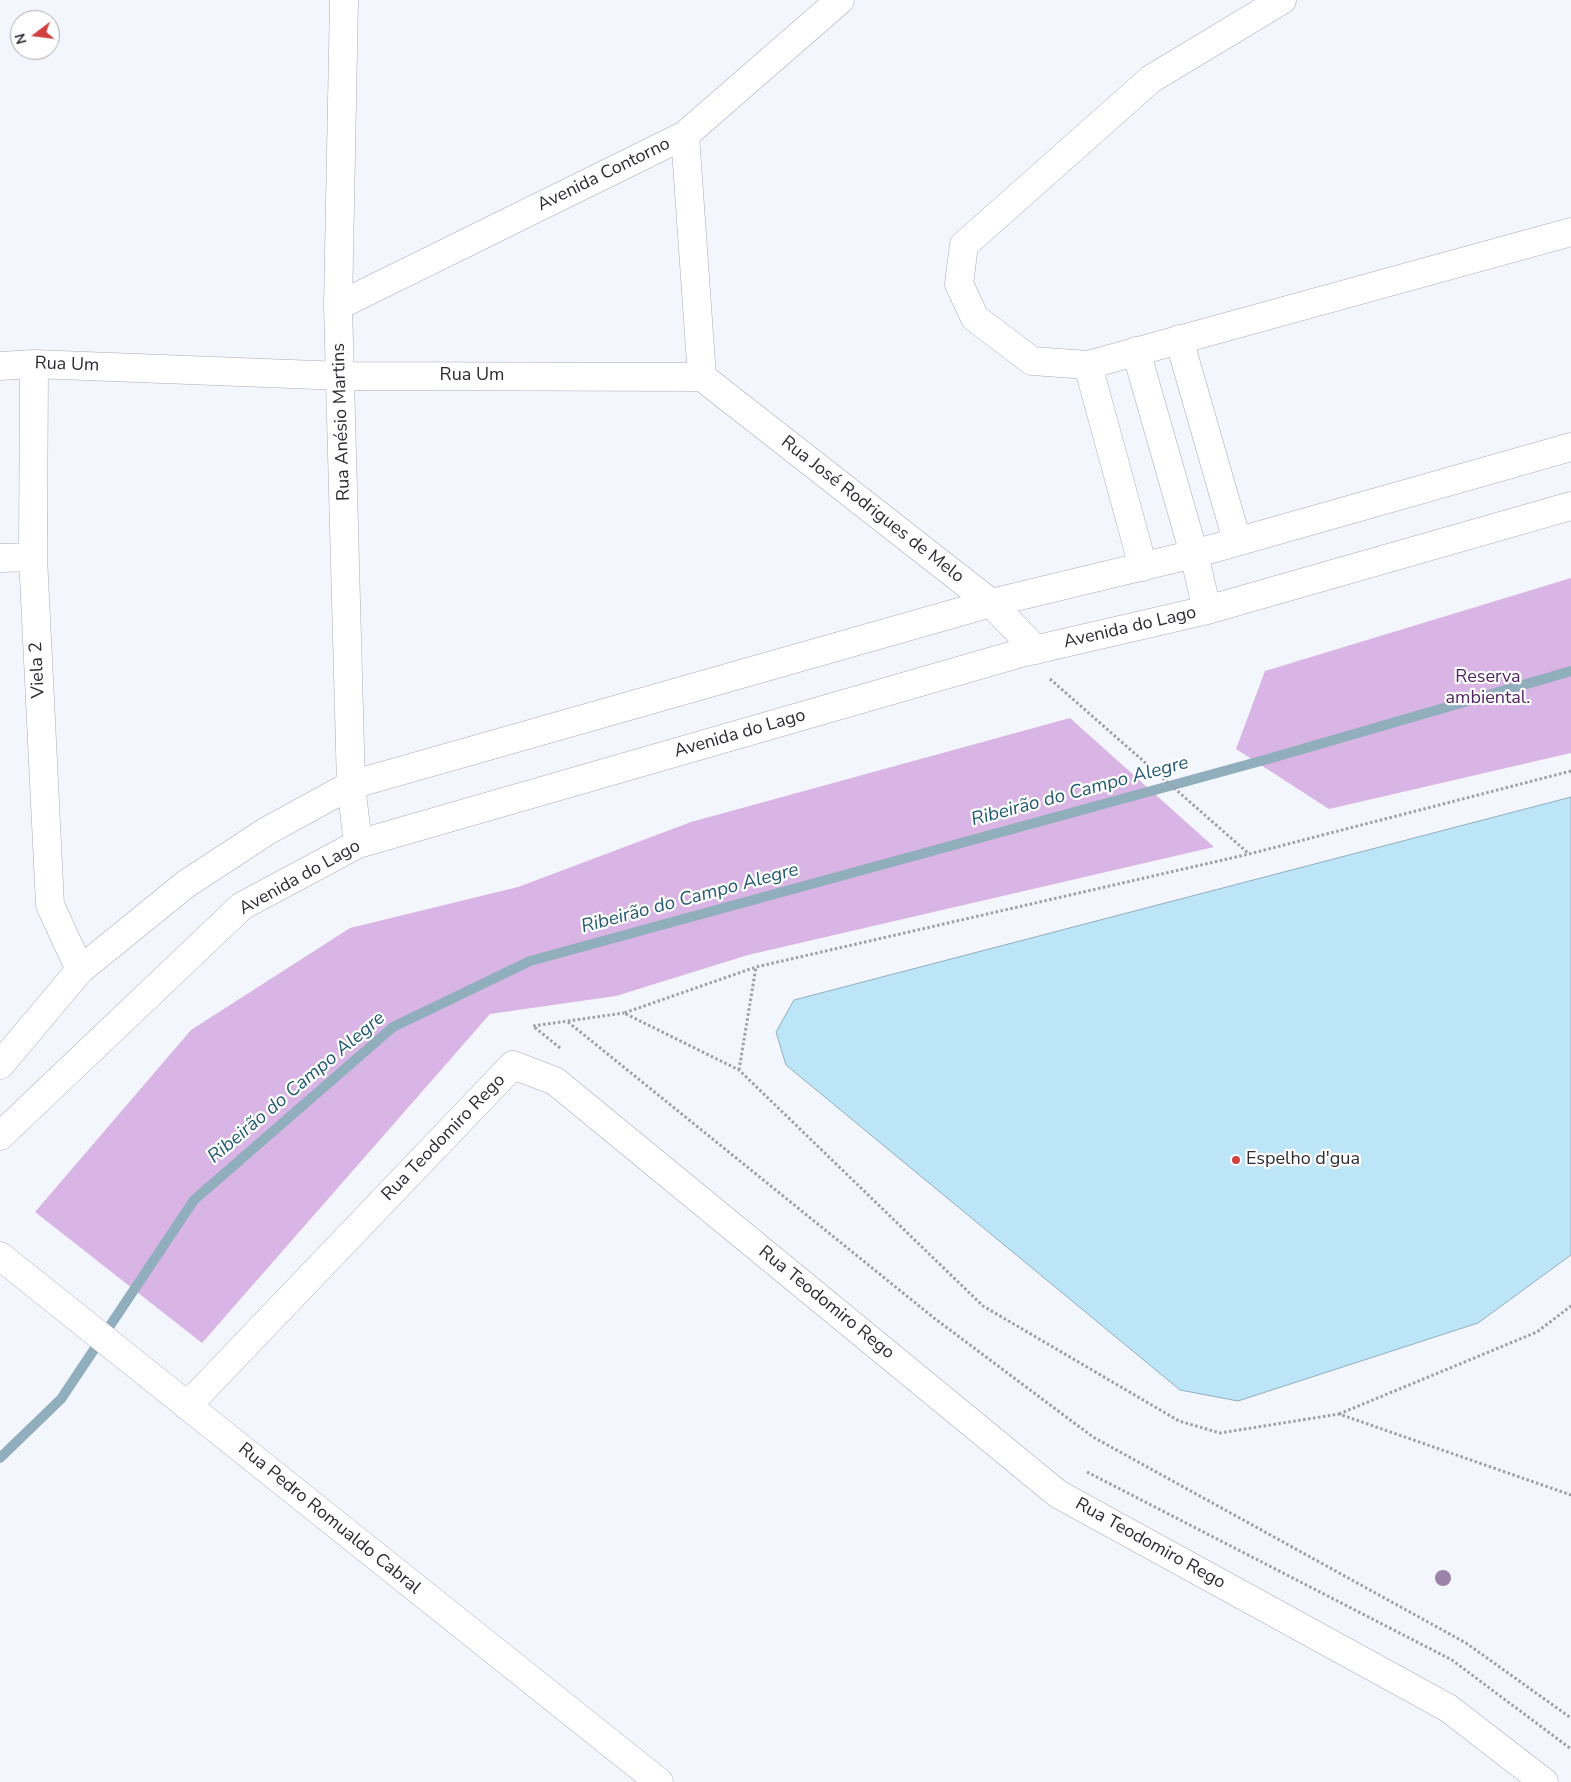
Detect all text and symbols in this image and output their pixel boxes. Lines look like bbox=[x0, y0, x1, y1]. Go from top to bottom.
north arrow bbox=[10, 10, 60, 60]
text: N bbox=[10, 31, 32, 46]
street label: Avenida Contorno bbox=[534, 134, 674, 216]
street label: Rua Anésio Martins bbox=[328, 343, 356, 501]
street label: Rua Um bbox=[34, 353, 100, 377]
street label: Rua Um bbox=[440, 365, 504, 387]
street label: Rua José Rodrigues de Melo bbox=[776, 432, 968, 588]
street label: Avenida do Lago bbox=[1062, 602, 1198, 654]
street label: Viela 2 bbox=[26, 641, 50, 699]
park label: Reserva ambiental. bbox=[1446, 667, 1530, 710]
street label: Avenida do Lago bbox=[672, 705, 808, 763]
water label: Ribeirão do Campo Alegre bbox=[969, 752, 1191, 832]
street label: Avenida do Lago bbox=[236, 836, 364, 920]
water label: Ribeirão do Campo Alegre bbox=[579, 859, 801, 939]
water label: Ribeirão do Campo Alegre bbox=[204, 1007, 390, 1169]
street label: Rua Teodomiro Rego bbox=[378, 1070, 510, 1206]
place label: Espelho d'gua bbox=[1246, 1149, 1360, 1171]
marker: Espelho d'gua bbox=[1230, 1154, 1242, 1166]
street label: Rua Teodomiro Rego bbox=[754, 1242, 898, 1364]
street label: Rua Pedro Romualdo Cabral bbox=[233, 1439, 425, 1599]
street label: Rua Teodomiro Rego bbox=[1071, 1494, 1229, 1594]

